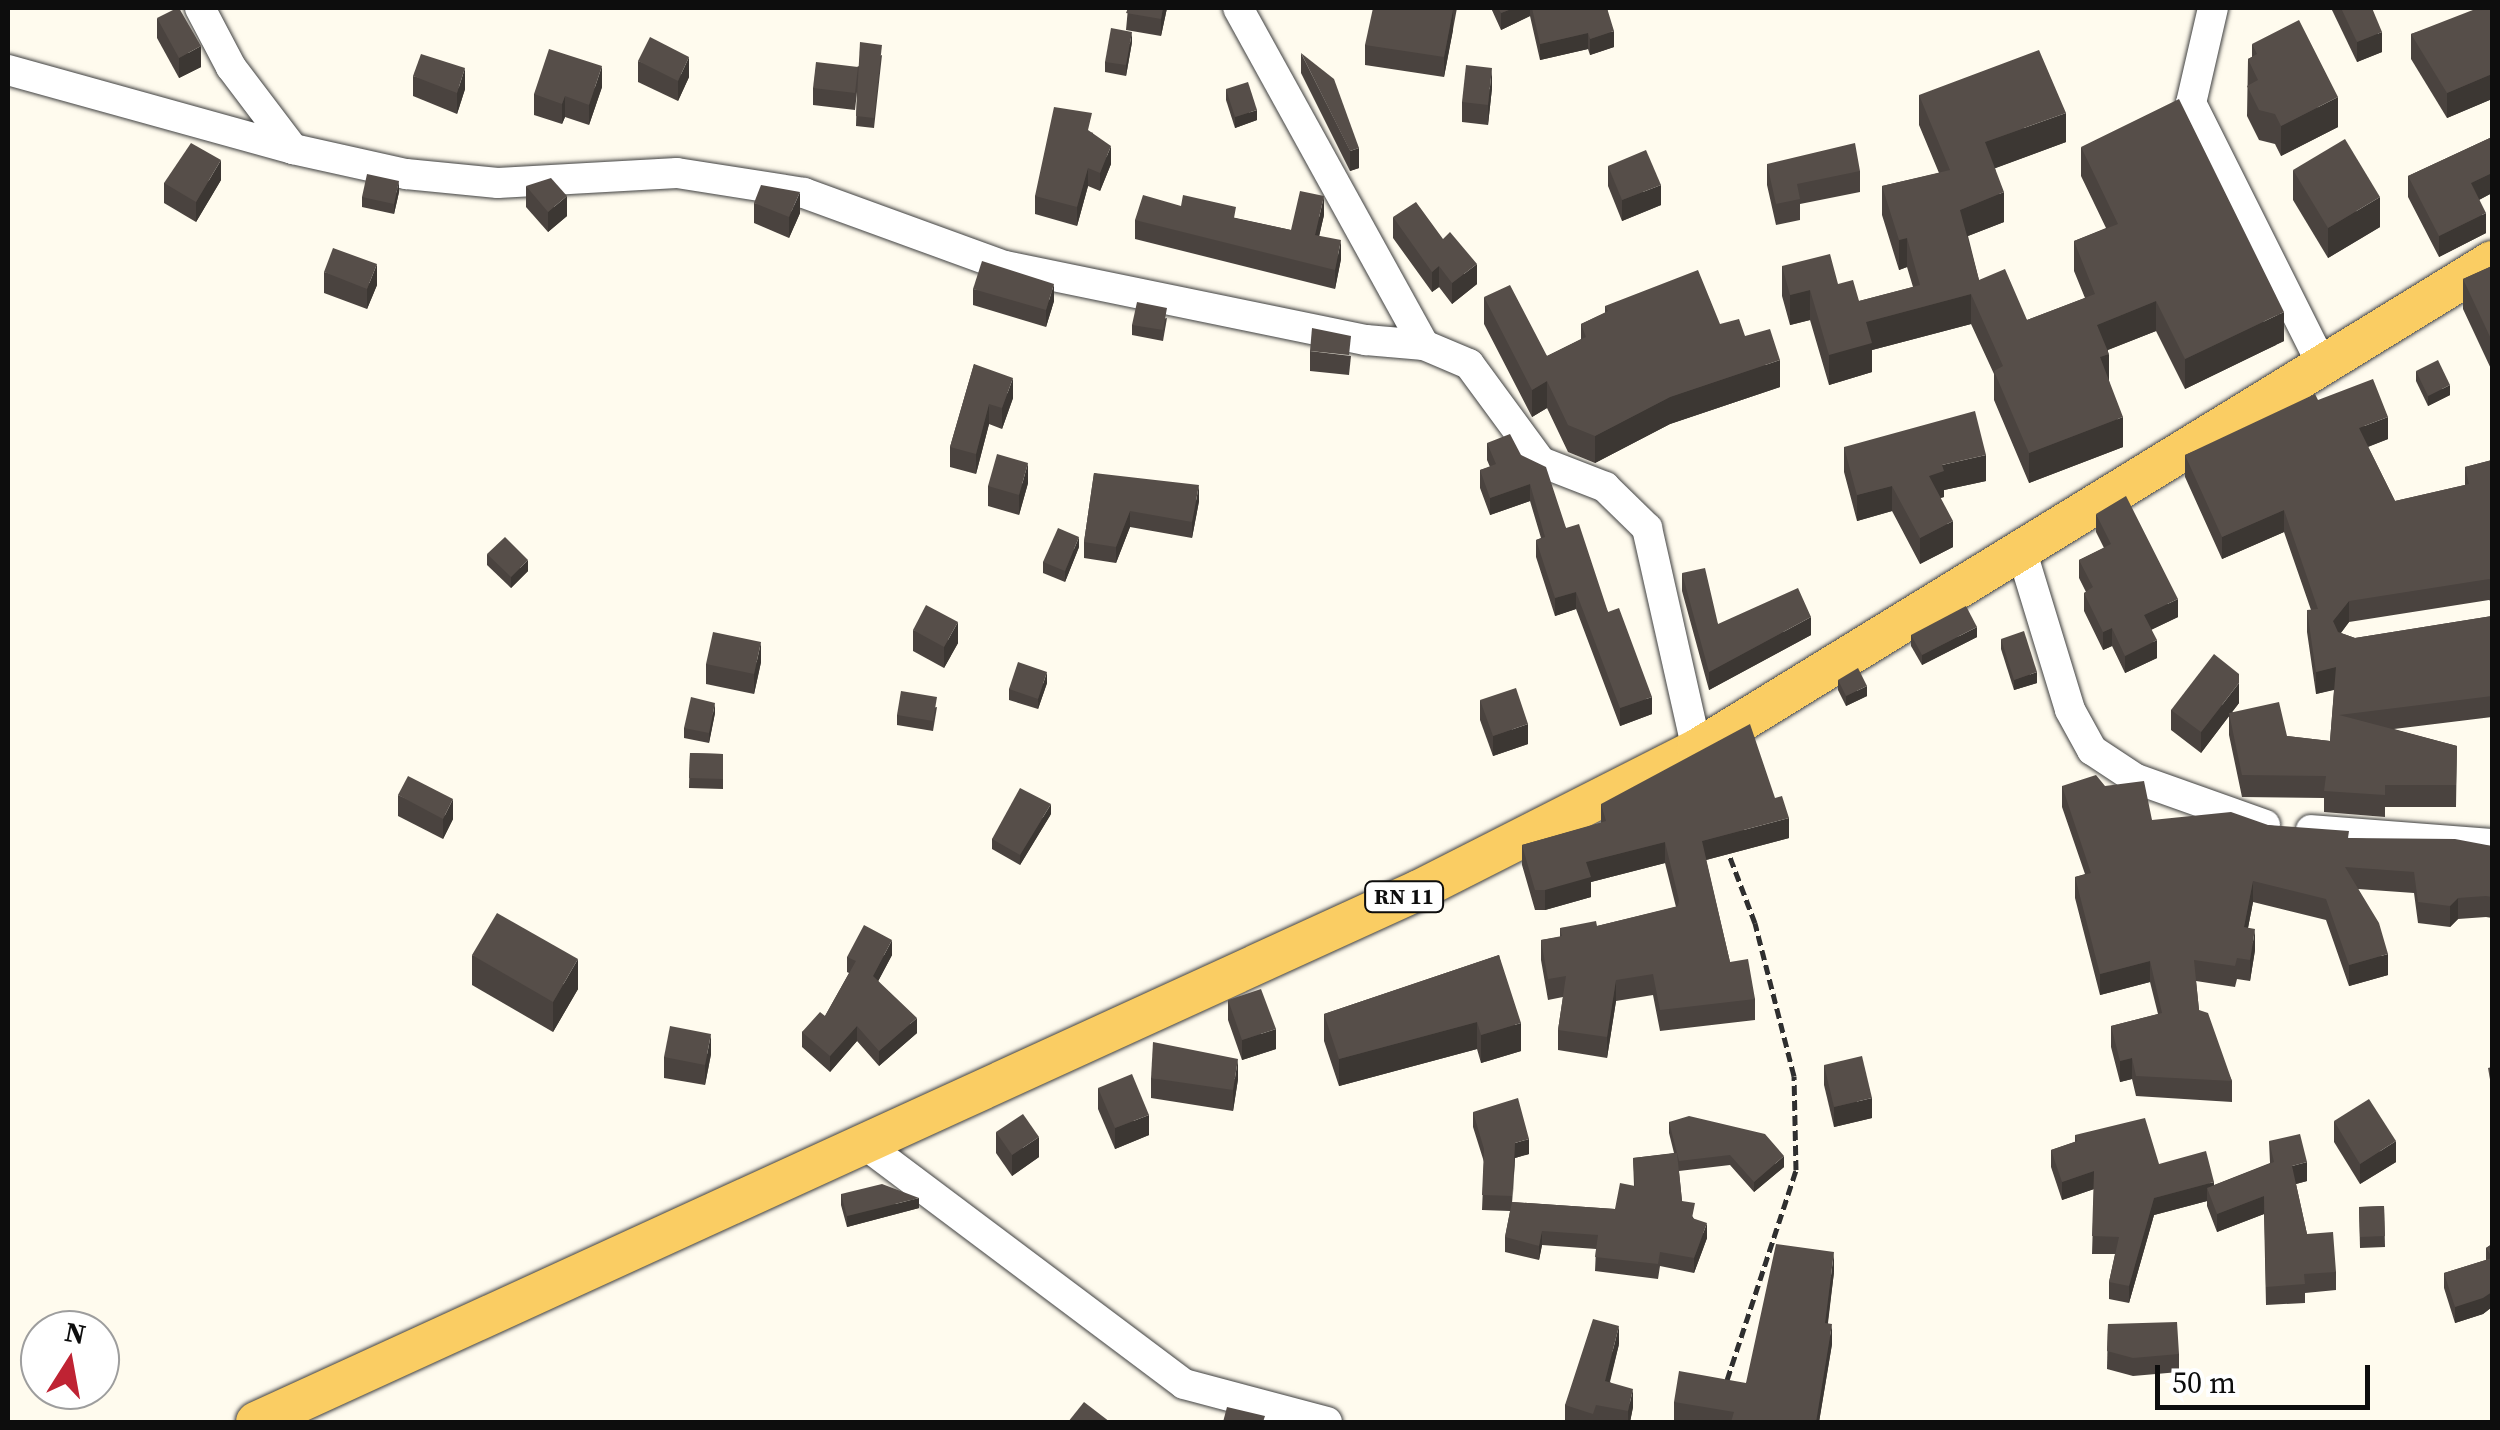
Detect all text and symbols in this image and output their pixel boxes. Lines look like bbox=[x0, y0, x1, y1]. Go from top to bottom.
road number: RN 11 bbox=[1364, 880, 1444, 914]
north arrow bbox=[20, 1310, 120, 1410]
text: N bbox=[62, 1312, 89, 1353]
scale bar bbox=[2160, 1345, 2375, 1407]
text: 50 m bbox=[2172, 1362, 2236, 1403]

